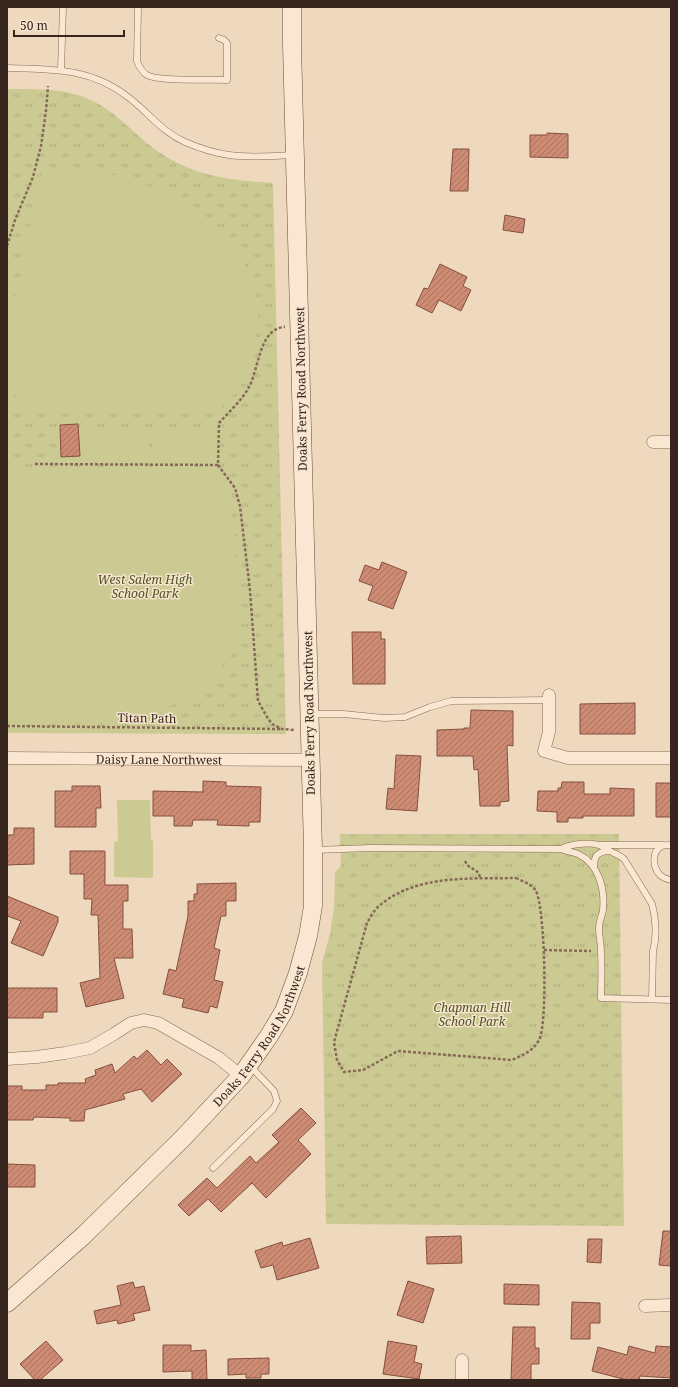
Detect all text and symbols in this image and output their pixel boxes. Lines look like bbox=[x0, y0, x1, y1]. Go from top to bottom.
scale bar bbox=[14, 12, 124, 38]
text: 50 m bbox=[20, 17, 48, 34]
street label: Doaks Ferry Road Northwest bbox=[291, 307, 311, 471]
park label: West Salem High School Park bbox=[98, 571, 192, 602]
street label: Doaks Ferry Road Northwest bbox=[299, 631, 319, 795]
street label: Titan Path bbox=[117, 709, 177, 727]
street label: Daisy Lane Northwest bbox=[96, 750, 222, 768]
street label: Doaks Ferry Road Northwest bbox=[209, 964, 308, 1110]
park label: Chapman Hill School Park bbox=[433, 999, 511, 1030]

